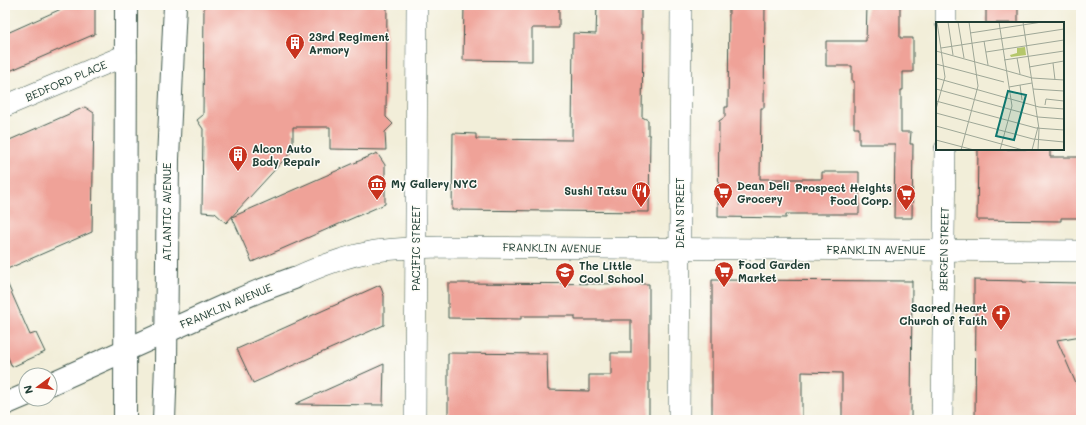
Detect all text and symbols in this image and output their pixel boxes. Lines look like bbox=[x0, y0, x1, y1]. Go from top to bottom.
inset map bbox=[936, 22, 1064, 150]
place label: 23rd Regiment Armory bbox=[309, 29, 389, 57]
building icon: 23rd Regiment Armory bbox=[284, 32, 306, 60]
street label: BEDFORD PLACE bbox=[23, 57, 109, 104]
place label: Alcon Auto Body Repair bbox=[252, 141, 321, 169]
building icon: Alcon Auto Body Repair bbox=[227, 144, 249, 172]
street label: ATLANTIC AVENUE bbox=[159, 163, 174, 261]
museum icon: My Gallery NYC bbox=[366, 173, 388, 201]
place label: My Gallery NYC bbox=[391, 176, 477, 191]
street label: DEAN STREET bbox=[672, 177, 687, 249]
place label: Dean Deli Grocery bbox=[737, 178, 790, 206]
restaurant icon: Sushi Tatsu bbox=[630, 180, 652, 208]
place label: Prospect Heights Food Corp. bbox=[795, 180, 892, 208]
supermarket icon: Dean Deli Grocery bbox=[712, 181, 734, 209]
place label: Sushi Tatsu bbox=[564, 183, 627, 198]
supermarket icon: Prospect Heights Food Corp. bbox=[895, 183, 917, 211]
street label: PACIFIC STREET bbox=[408, 205, 423, 291]
street label: BERGEN STREET bbox=[935, 207, 952, 291]
street label: FRANKLIN AVENUE bbox=[502, 239, 602, 256]
street label: FRANKLIN AVENUE bbox=[827, 242, 925, 257]
place label: Food Garden Market bbox=[738, 257, 810, 285]
place label: The Little Cool School bbox=[579, 258, 644, 286]
supermarket icon: Food Garden Market bbox=[713, 260, 735, 288]
school or university icon: The Little Cool School bbox=[554, 261, 576, 289]
street label: FRANKLIN AVENUE bbox=[177, 279, 274, 332]
place label: Sacred Heart Church of Faith bbox=[899, 300, 987, 328]
church icon: Sacred Heart Church of Faith bbox=[990, 303, 1012, 331]
north arrow bbox=[18, 367, 58, 407]
text: N bbox=[20, 384, 36, 396]

